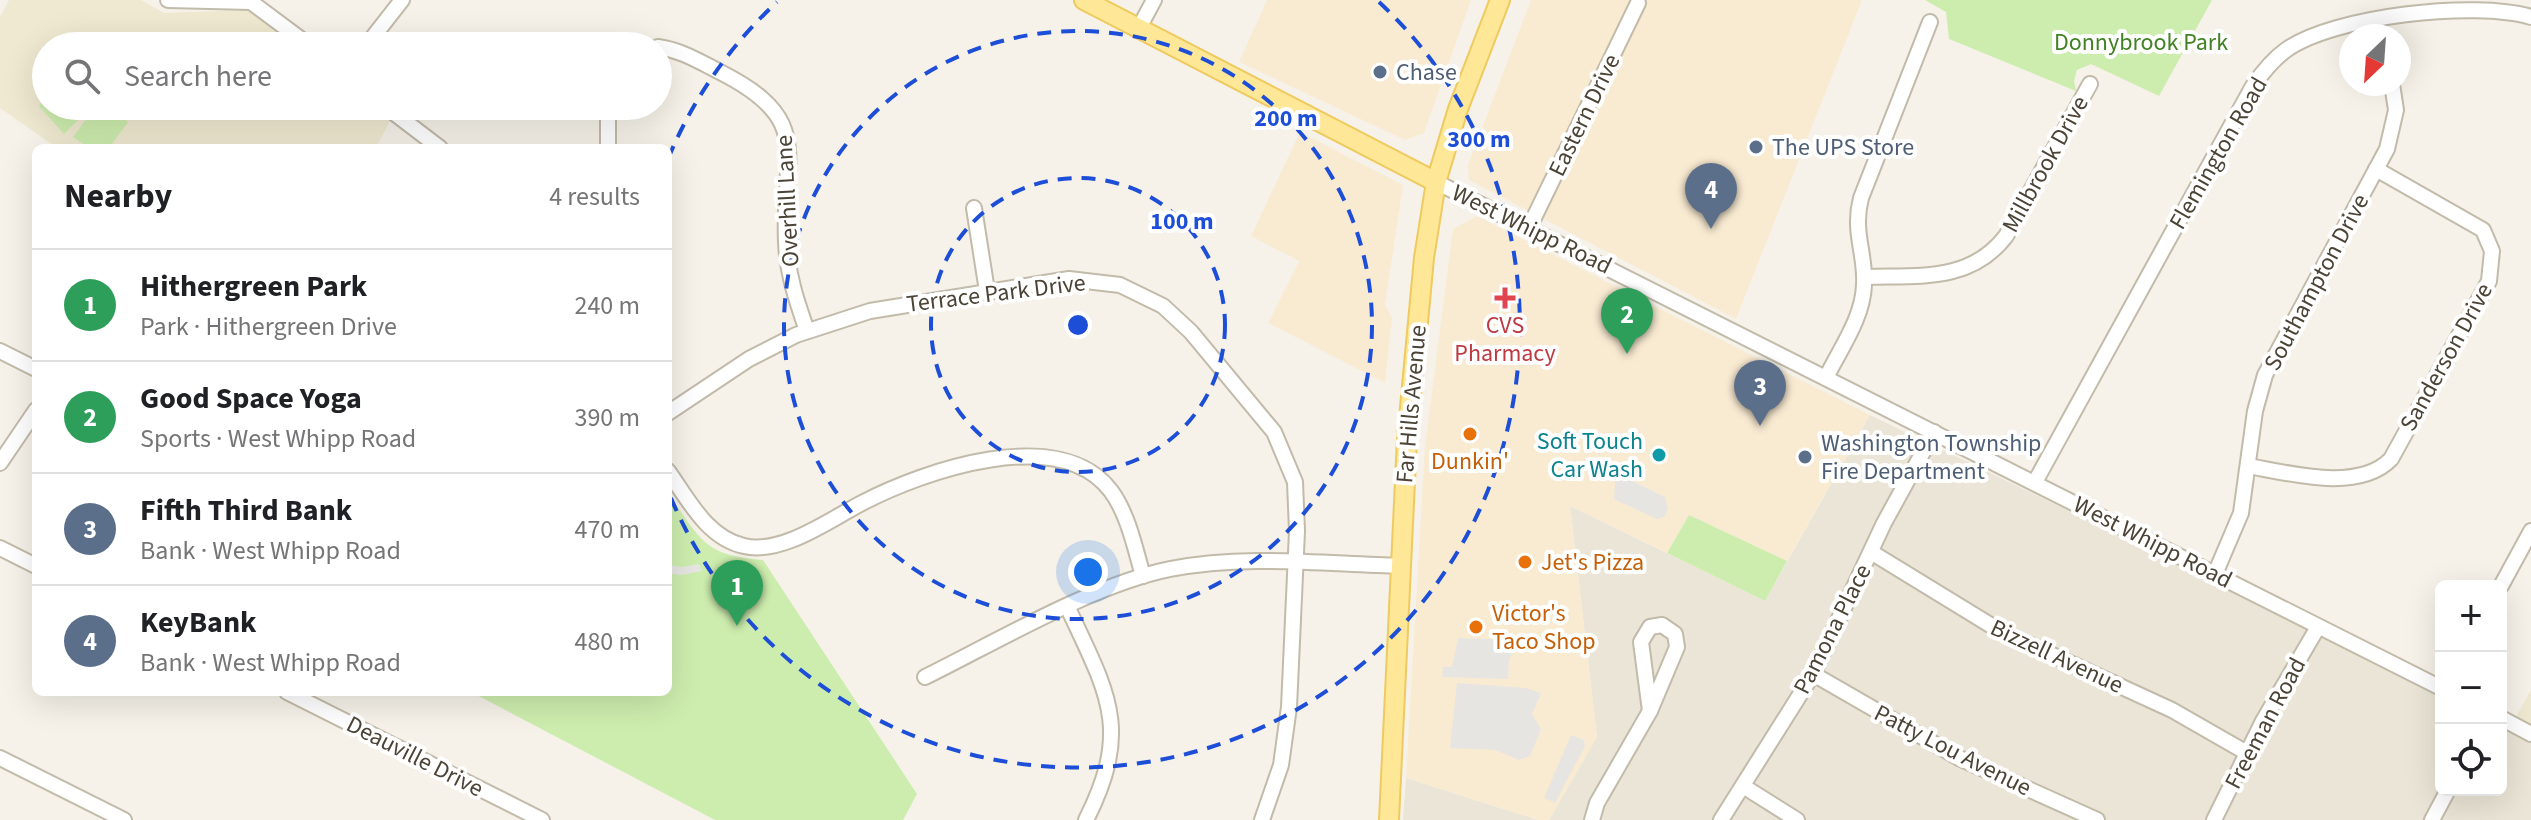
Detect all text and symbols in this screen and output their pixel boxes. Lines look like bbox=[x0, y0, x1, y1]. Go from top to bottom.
north arrow bbox=[2339, 24, 2411, 96]
park label: Donnybrook Park bbox=[2054, 25, 2228, 60]
search box bbox=[32, 32, 672, 120]
street label: Eastern Drive bbox=[1540, 48, 1629, 182]
icon: search bbox=[60, 54, 104, 98]
text: Search here bbox=[124, 55, 272, 98]
place label: Chase bbox=[1396, 55, 1457, 90]
marker: Chase bbox=[1371, 63, 1389, 81]
street label: Flemington Road bbox=[2160, 70, 2276, 236]
street label: Millbrook Drive bbox=[1993, 89, 2098, 239]
text: 200 m bbox=[1254, 101, 1318, 136]
text: 300 m bbox=[1447, 122, 1511, 157]
place label: The UPS Store bbox=[1772, 130, 1914, 165]
street label: Overhill Lane bbox=[767, 134, 808, 268]
marker: The UPS Store bbox=[1747, 138, 1765, 156]
pin: 4 bbox=[1685, 163, 1737, 229]
text: Nearby bbox=[64, 172, 172, 221]
street label: West Whipp Road bbox=[1446, 176, 1618, 283]
text: 4 results bbox=[549, 178, 640, 215]
street label: Southampton Drive bbox=[2255, 188, 2378, 377]
text: 100 m bbox=[1150, 204, 1214, 239]
text: Hithergreen Park bbox=[140, 265, 367, 308]
street label: Terrace Park Drive bbox=[905, 265, 1088, 322]
street label: Sanderson Drive bbox=[2391, 277, 2502, 438]
text: 1 bbox=[83, 287, 97, 324]
text: 240 m bbox=[574, 287, 640, 324]
pin: 2 bbox=[1601, 288, 1653, 354]
marker: CVS Pharmacy bbox=[1496, 289, 1514, 307]
text: Park · Hithergreen Drive bbox=[140, 308, 397, 345]
place label: CVS Pharmacy bbox=[1454, 308, 1556, 371]
centre of rings bbox=[1064, 311, 1092, 339]
street label: Far Hills Avenue bbox=[1387, 323, 1436, 485]
pin: 3 bbox=[1734, 360, 1786, 426]
text: Good Space Yoga bbox=[140, 377, 362, 420]
text: 2 bbox=[83, 399, 97, 436]
text: 390 m bbox=[574, 399, 640, 436]
text: Sports · West Whipp Road bbox=[140, 420, 416, 457]
place label: Soft Touch Car Wash bbox=[1537, 424, 1643, 487]
marker: Dunkin' bbox=[1461, 425, 1479, 443]
place label: Washington Township Fire Department bbox=[1821, 426, 2041, 489]
place label: Dunkin' bbox=[1431, 444, 1509, 479]
marker: Soft Touch Car Wash bbox=[1650, 446, 1668, 464]
marker: Washington Township Fire Department bbox=[1796, 448, 1814, 466]
street label: West Whipp Road bbox=[2067, 487, 2238, 598]
text: Fifth Third Bank bbox=[140, 489, 352, 532]
text: 3 bbox=[83, 511, 97, 548]
text: 470 m bbox=[574, 511, 640, 548]
text: Bank · West Whipp Road bbox=[140, 532, 401, 569]
place label: Jet's Pizza bbox=[1541, 545, 1644, 580]
your location bbox=[1068, 552, 1108, 592]
marker: Jet's Pizza bbox=[1516, 553, 1534, 571]
street label: Pamona Place bbox=[1785, 558, 1880, 700]
pin: 1 bbox=[711, 560, 763, 626]
map controls bbox=[2435, 580, 2507, 796]
button: + bbox=[2435, 580, 2507, 652]
place label: Victor's Taco Shop bbox=[1492, 596, 1596, 659]
text: KeyBank bbox=[140, 601, 256, 644]
street label: Bizzell Avenue bbox=[1985, 610, 2129, 703]
marker: Victor's Taco Shop bbox=[1467, 618, 1485, 636]
text: 4 bbox=[83, 623, 97, 660]
text: 480 m bbox=[574, 623, 640, 660]
text: Bank · West Whipp Road bbox=[140, 644, 401, 681]
street label: Freeman Road bbox=[2216, 651, 2315, 795]
button: − bbox=[2435, 652, 2507, 724]
street label: Patty Lou Avenue bbox=[1868, 696, 2037, 805]
street label: Deauville Drive bbox=[340, 707, 489, 806]
button: locate bbox=[2435, 724, 2507, 796]

